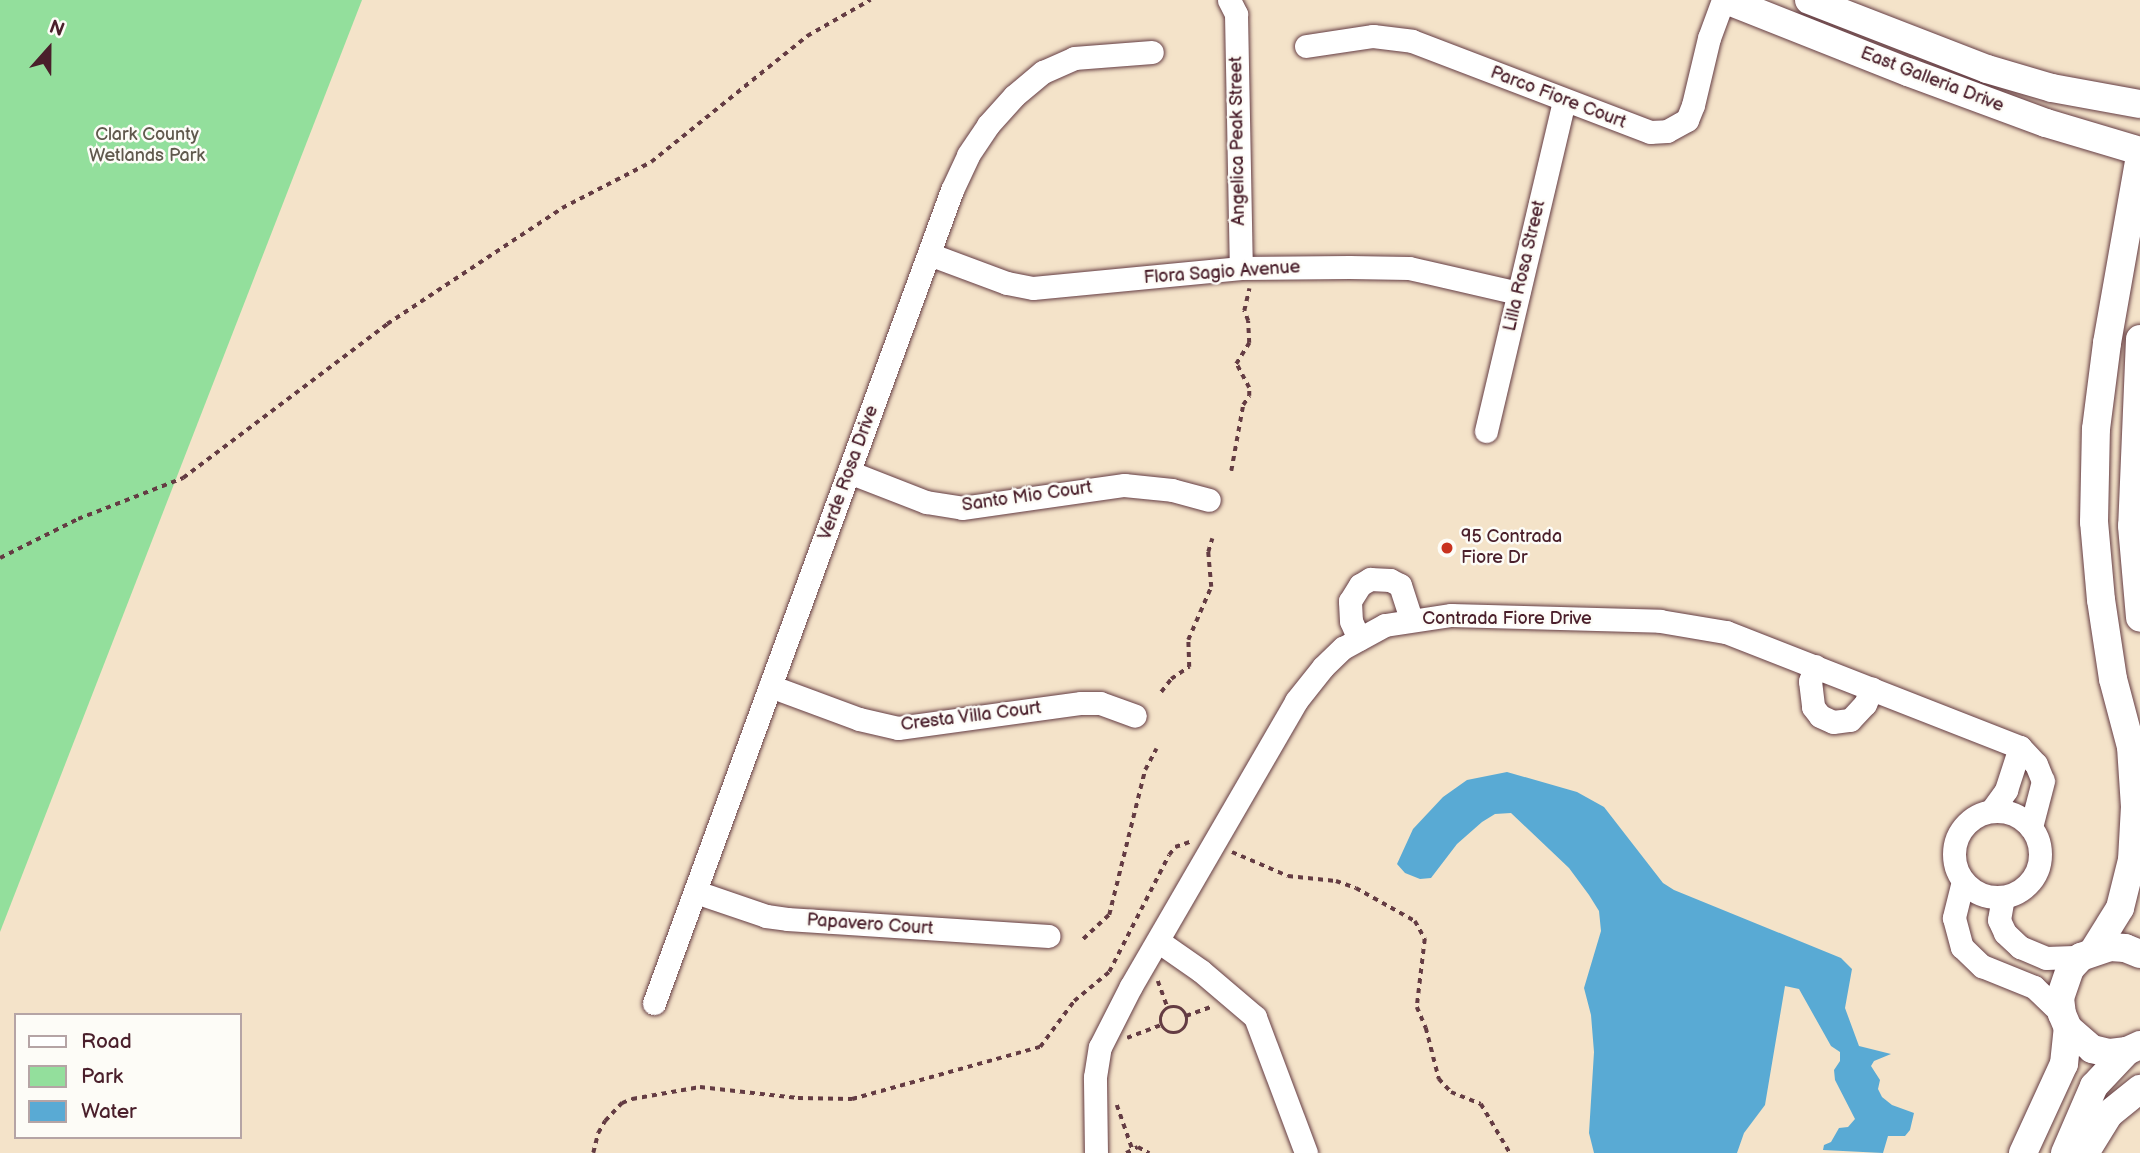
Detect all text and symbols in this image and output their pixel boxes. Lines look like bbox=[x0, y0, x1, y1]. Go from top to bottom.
north arrow bbox=[14, 14, 84, 84]
text: N bbox=[46, 16, 67, 42]
street label: East Galleria Drive bbox=[1857, 43, 2007, 117]
street label: Angelica Peak Street bbox=[1226, 56, 1250, 226]
street label: Parco Fiore Court bbox=[1487, 62, 1629, 134]
park label: Clark County Wetlands Park bbox=[89, 125, 205, 168]
street label: Lilla Rosa Street bbox=[1499, 198, 1551, 334]
street label: Flora Sagio Avenue bbox=[1143, 257, 1301, 289]
street label: Verde Rosa Drive bbox=[815, 403, 883, 543]
street label: Santo Mio Court bbox=[961, 477, 1093, 517]
place label: 95 Contrada Fiore Dr bbox=[1461, 527, 1562, 570]
marker: 95 Contrada Fiore Dr bbox=[1439, 540, 1455, 556]
street label: Contrada Fiore Drive bbox=[1422, 608, 1592, 630]
street label: Cresta Villa Court bbox=[899, 698, 1043, 736]
street label: Papavero Court bbox=[806, 910, 934, 940]
legend bbox=[14, 1013, 242, 1139]
text: Road bbox=[81, 1029, 132, 1054]
text: Park bbox=[81, 1064, 123, 1089]
text: Water bbox=[81, 1099, 137, 1124]

